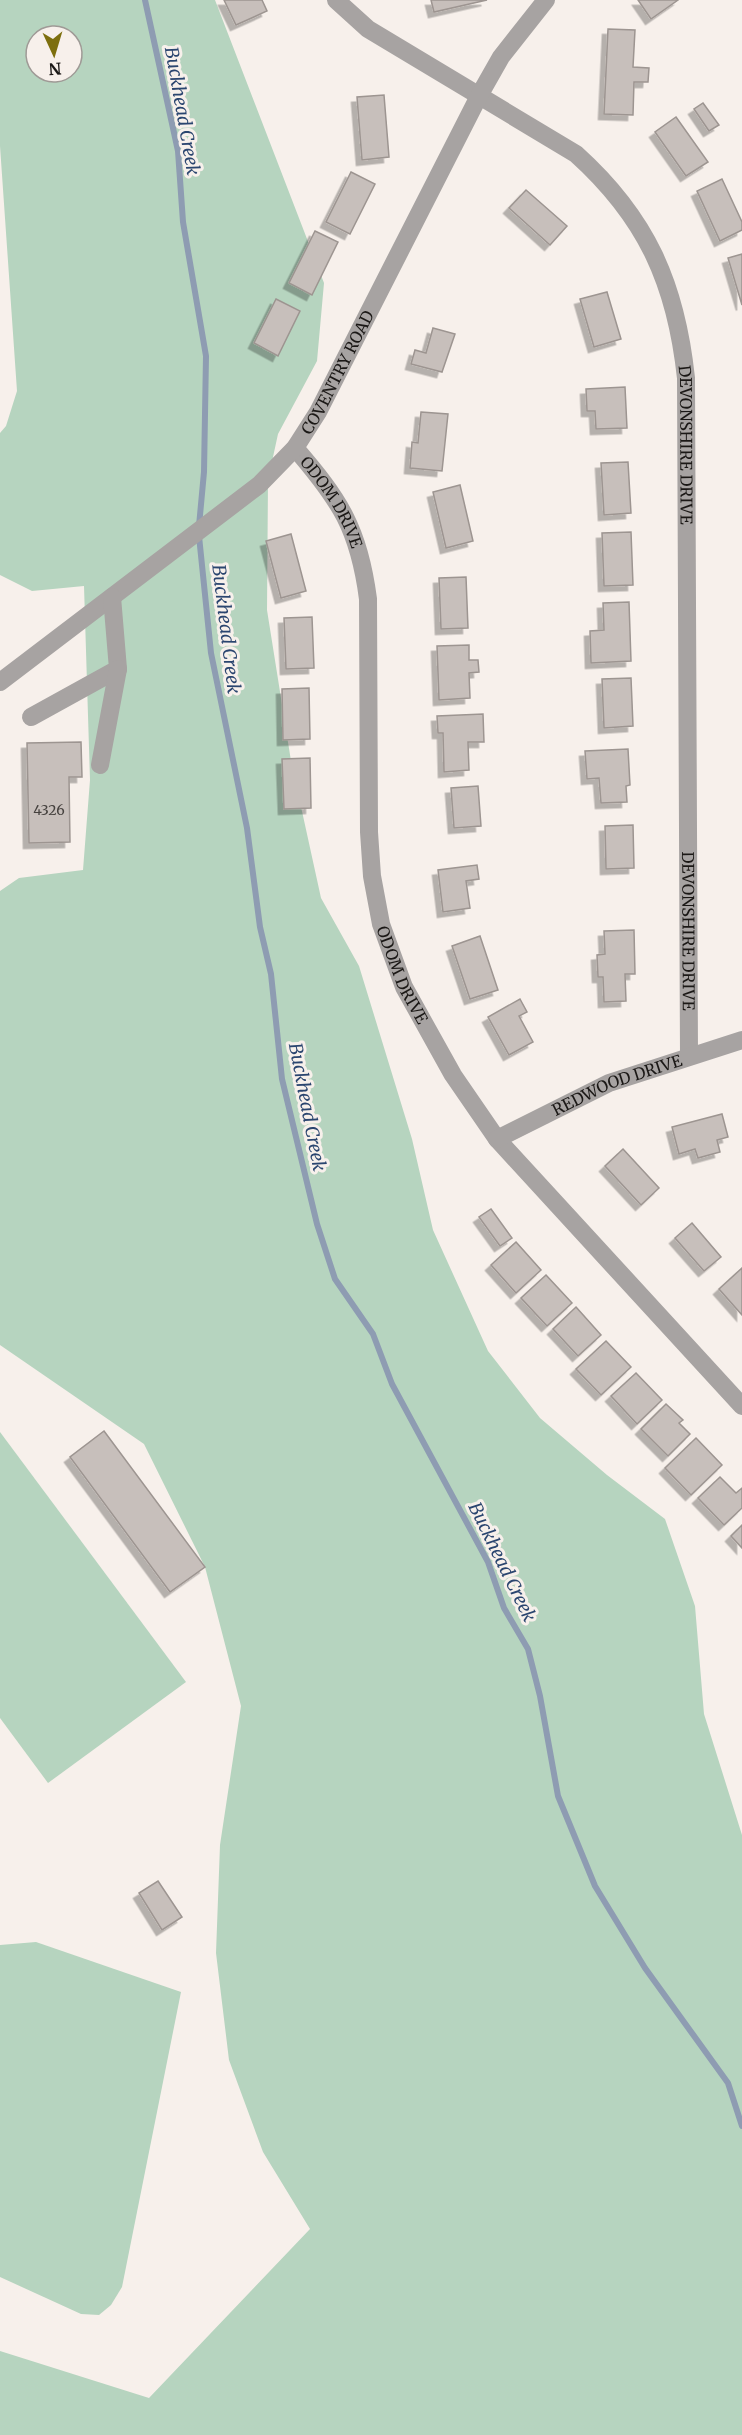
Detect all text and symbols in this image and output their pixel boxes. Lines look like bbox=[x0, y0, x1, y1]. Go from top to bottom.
north arrow bbox=[24, 24, 84, 84]
water label: Buckhead Creek bbox=[160, 45, 205, 177]
text: N bbox=[48, 59, 62, 79]
street label: COVENTRY ROAD bbox=[296, 307, 378, 438]
street label: DEVONSHIRE DRIVE bbox=[675, 364, 697, 526]
street label: ODOM DRIVE bbox=[296, 452, 367, 551]
water label: Buckhead Creek bbox=[207, 563, 246, 695]
house number: 4326 bbox=[33, 801, 65, 819]
street label: DEVONSHIRE DRIVE bbox=[678, 851, 699, 1012]
street label: ODOM DRIVE bbox=[372, 923, 433, 1028]
water label: Buckhead Creek bbox=[284, 1041, 331, 1173]
street label: REDWOOD DRIVE bbox=[549, 1050, 685, 1120]
water label: Buckhead Creek bbox=[464, 1498, 541, 1625]

